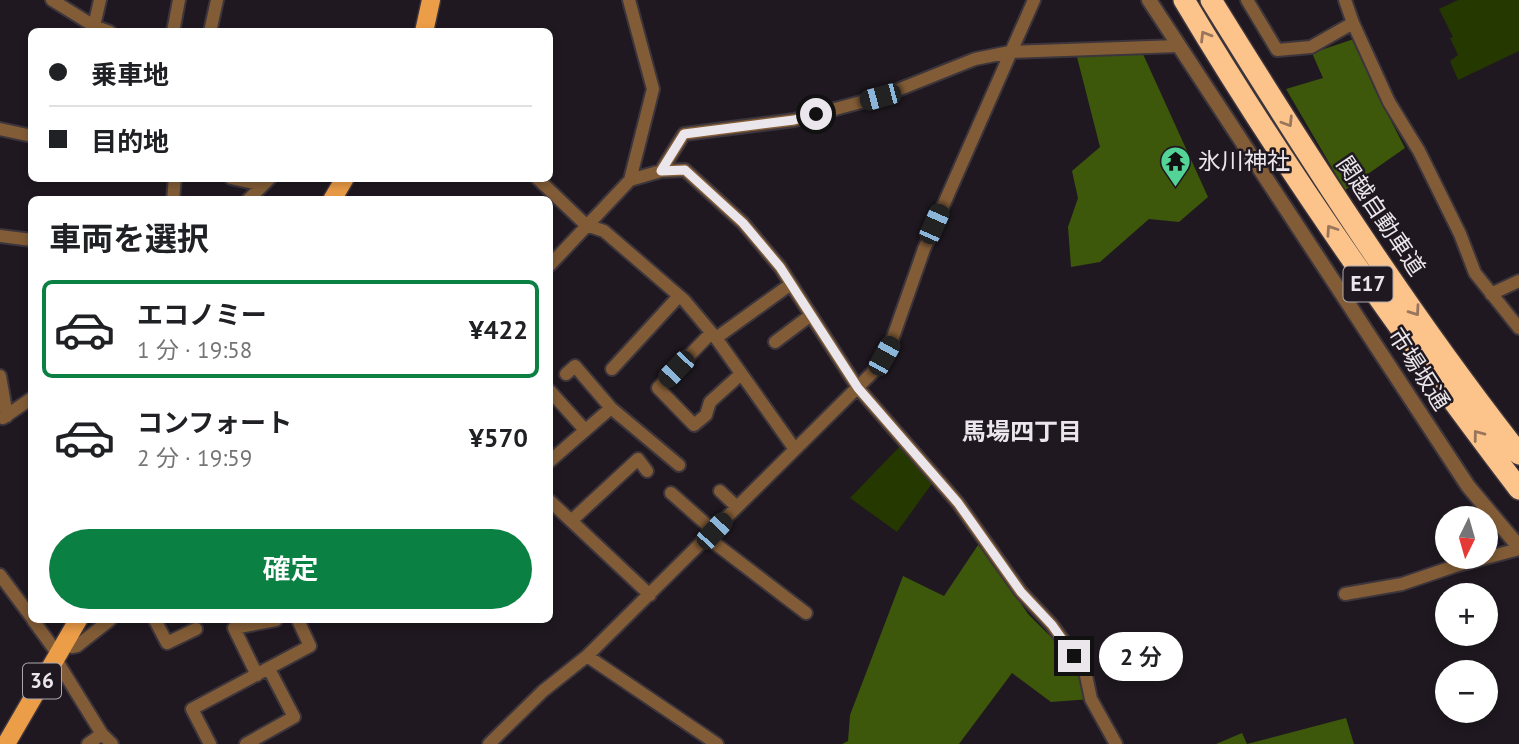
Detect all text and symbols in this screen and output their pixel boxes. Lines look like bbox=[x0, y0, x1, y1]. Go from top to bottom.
one-way arrow bbox=[1201, 31, 1214, 44]
text: 乗車地 bbox=[91, 58, 169, 91]
car bbox=[857, 81, 904, 113]
route start bbox=[800, 98, 832, 130]
one-way arrow bbox=[1279, 115, 1292, 128]
text: 目的地 bbox=[91, 125, 169, 158]
temple icon: 氷川神社 bbox=[1158, 144, 1192, 188]
place label: 氷川神社 bbox=[1198, 146, 1290, 175]
street label: 関越自動車道 bbox=[1331, 150, 1432, 281]
car bbox=[916, 201, 953, 247]
text: 車両を選択 bbox=[49, 217, 209, 259]
one-way arrow bbox=[1327, 225, 1339, 238]
road number: E17 bbox=[1344, 266, 1392, 302]
icon: car bbox=[53, 298, 116, 361]
text: エコノミー bbox=[137, 298, 267, 331]
one-way arrow bbox=[1407, 303, 1419, 316]
text: ¥422 bbox=[469, 313, 528, 346]
street label: 市場坂通 bbox=[1382, 322, 1457, 415]
car bbox=[865, 333, 904, 379]
text: 1 分 · 19:58 bbox=[137, 335, 252, 364]
car bbox=[654, 347, 699, 391]
icon: car bbox=[53, 406, 116, 469]
text: コンフォート bbox=[137, 406, 292, 439]
district label: 馬場四丁目 bbox=[962, 416, 1082, 447]
text: ¥570 bbox=[469, 421, 528, 454]
one-way arrow bbox=[1474, 430, 1486, 443]
text: 2 分 · 19:59 bbox=[137, 443, 252, 472]
north arrow bbox=[1435, 506, 1498, 569]
map controls bbox=[1435, 506, 1498, 723]
car bbox=[692, 508, 737, 554]
button: 確定 bbox=[49, 529, 532, 609]
button: + bbox=[1435, 583, 1498, 646]
callout: 2 分 bbox=[1098, 632, 1182, 680]
route end bbox=[1058, 640, 1090, 672]
text: 2 分 bbox=[1120, 642, 1162, 671]
button: − bbox=[1435, 660, 1498, 723]
road number: 36 bbox=[23, 664, 61, 698]

